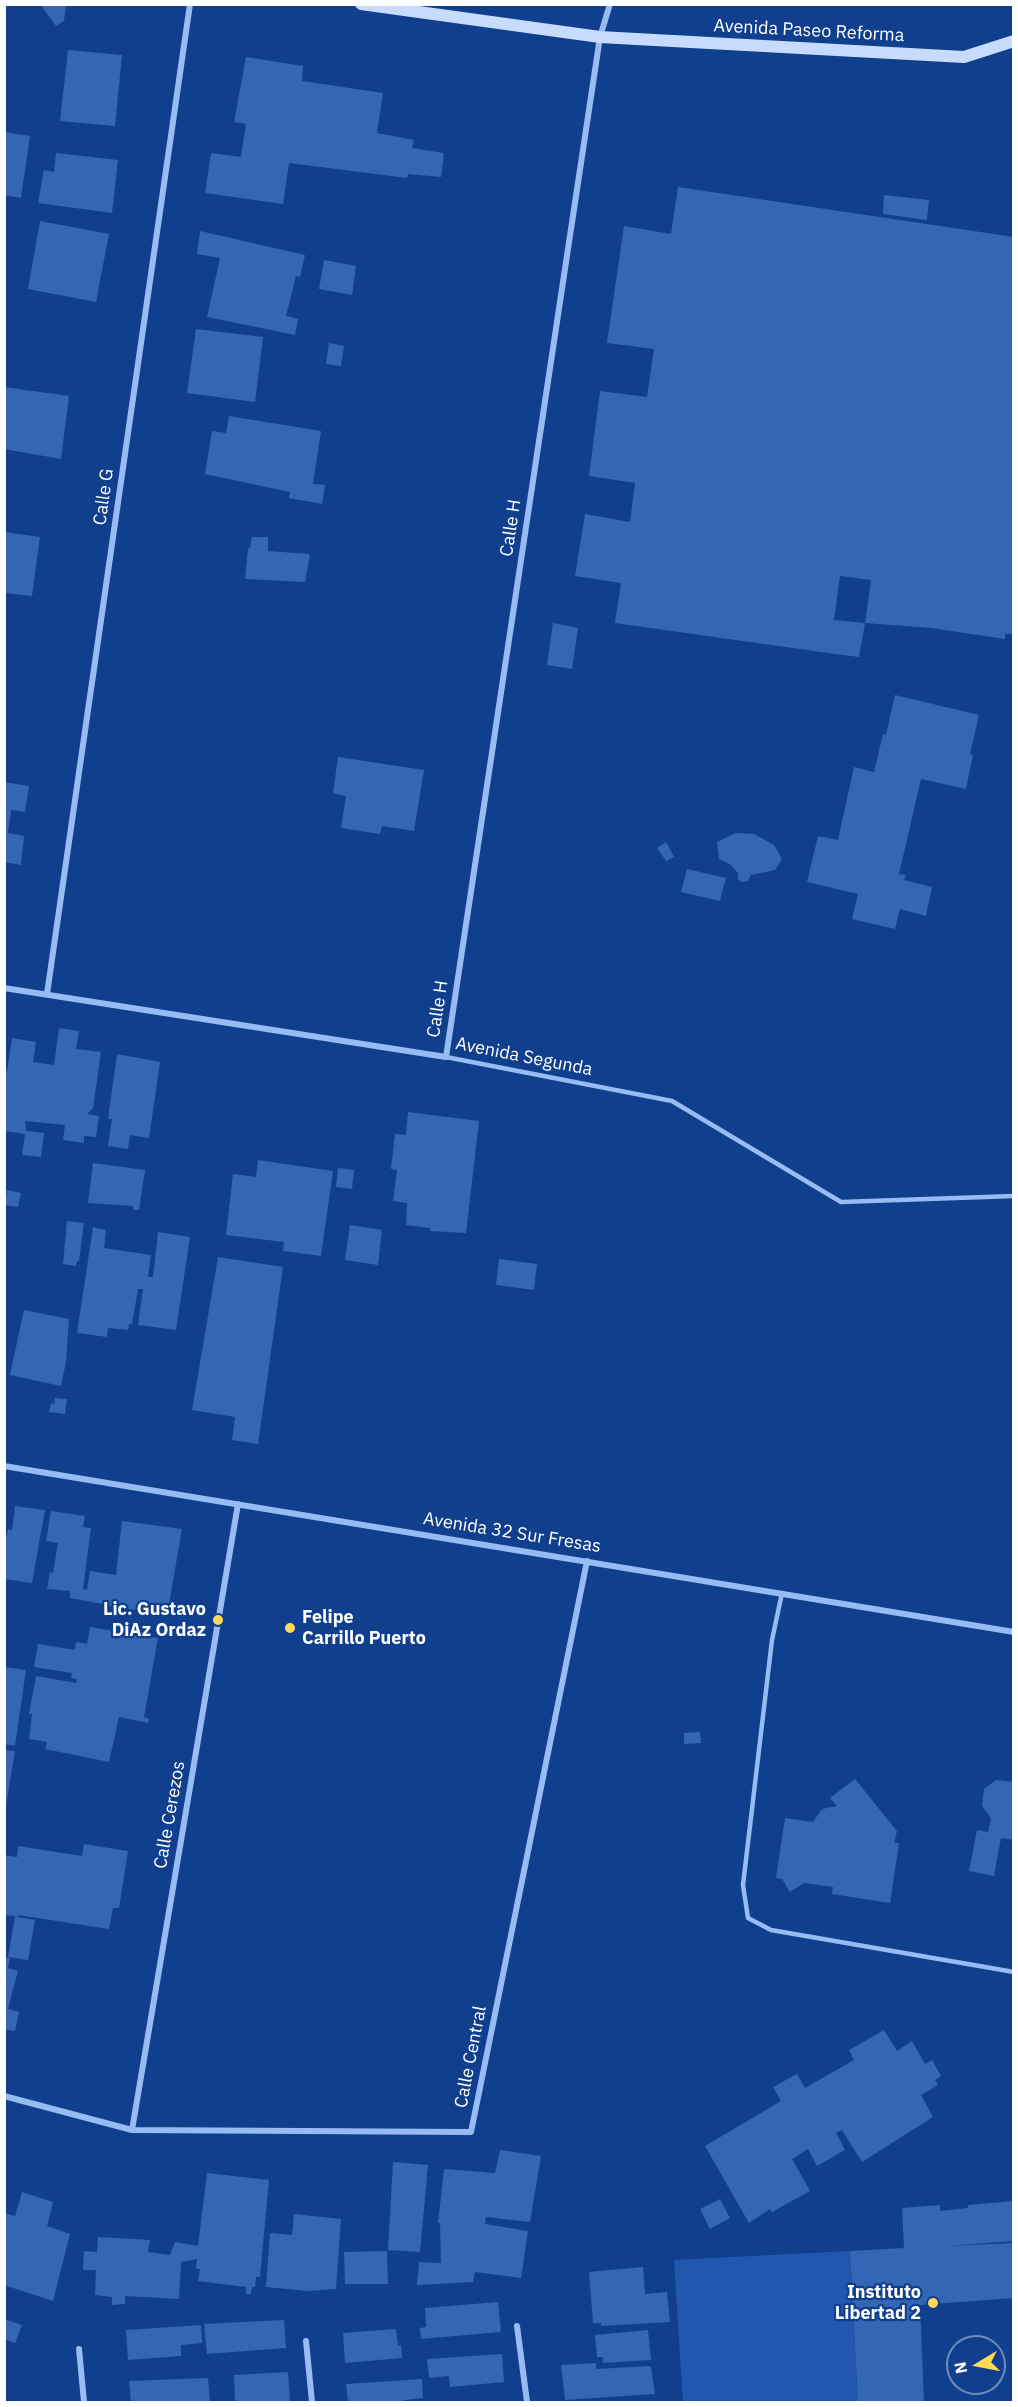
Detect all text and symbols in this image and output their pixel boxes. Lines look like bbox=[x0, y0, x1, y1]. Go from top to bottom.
street label: Avenida Paseo Reforma bbox=[713, 15, 905, 47]
street label: Calle G bbox=[89, 467, 119, 527]
street label: Calle H bbox=[496, 498, 526, 558]
street label: Calle H bbox=[423, 979, 453, 1039]
street label: Avenida Segunda bbox=[454, 1033, 594, 1081]
street label: Avenida 32 Sur Fresas bbox=[422, 1508, 602, 1558]
place label: Lic. Gustavo DiAz Ordaz bbox=[103, 1599, 206, 1642]
place label: Felipe Carrillo Puerto bbox=[302, 1607, 426, 1650]
marker: Lic. Gustavo DiAz Ordaz bbox=[211, 1613, 225, 1627]
marker: Felipe Carrillo Puerto bbox=[283, 1621, 297, 1635]
street label: Calle Cerezos bbox=[150, 1759, 190, 1871]
street label: Calle Central bbox=[451, 2004, 491, 2110]
place label: Instituto Libertad 2 bbox=[835, 2282, 921, 2324]
marker: Instituto Libertad 2 bbox=[926, 2296, 940, 2310]
north arrow bbox=[946, 2335, 1006, 2395]
text: N bbox=[949, 2360, 971, 2375]

